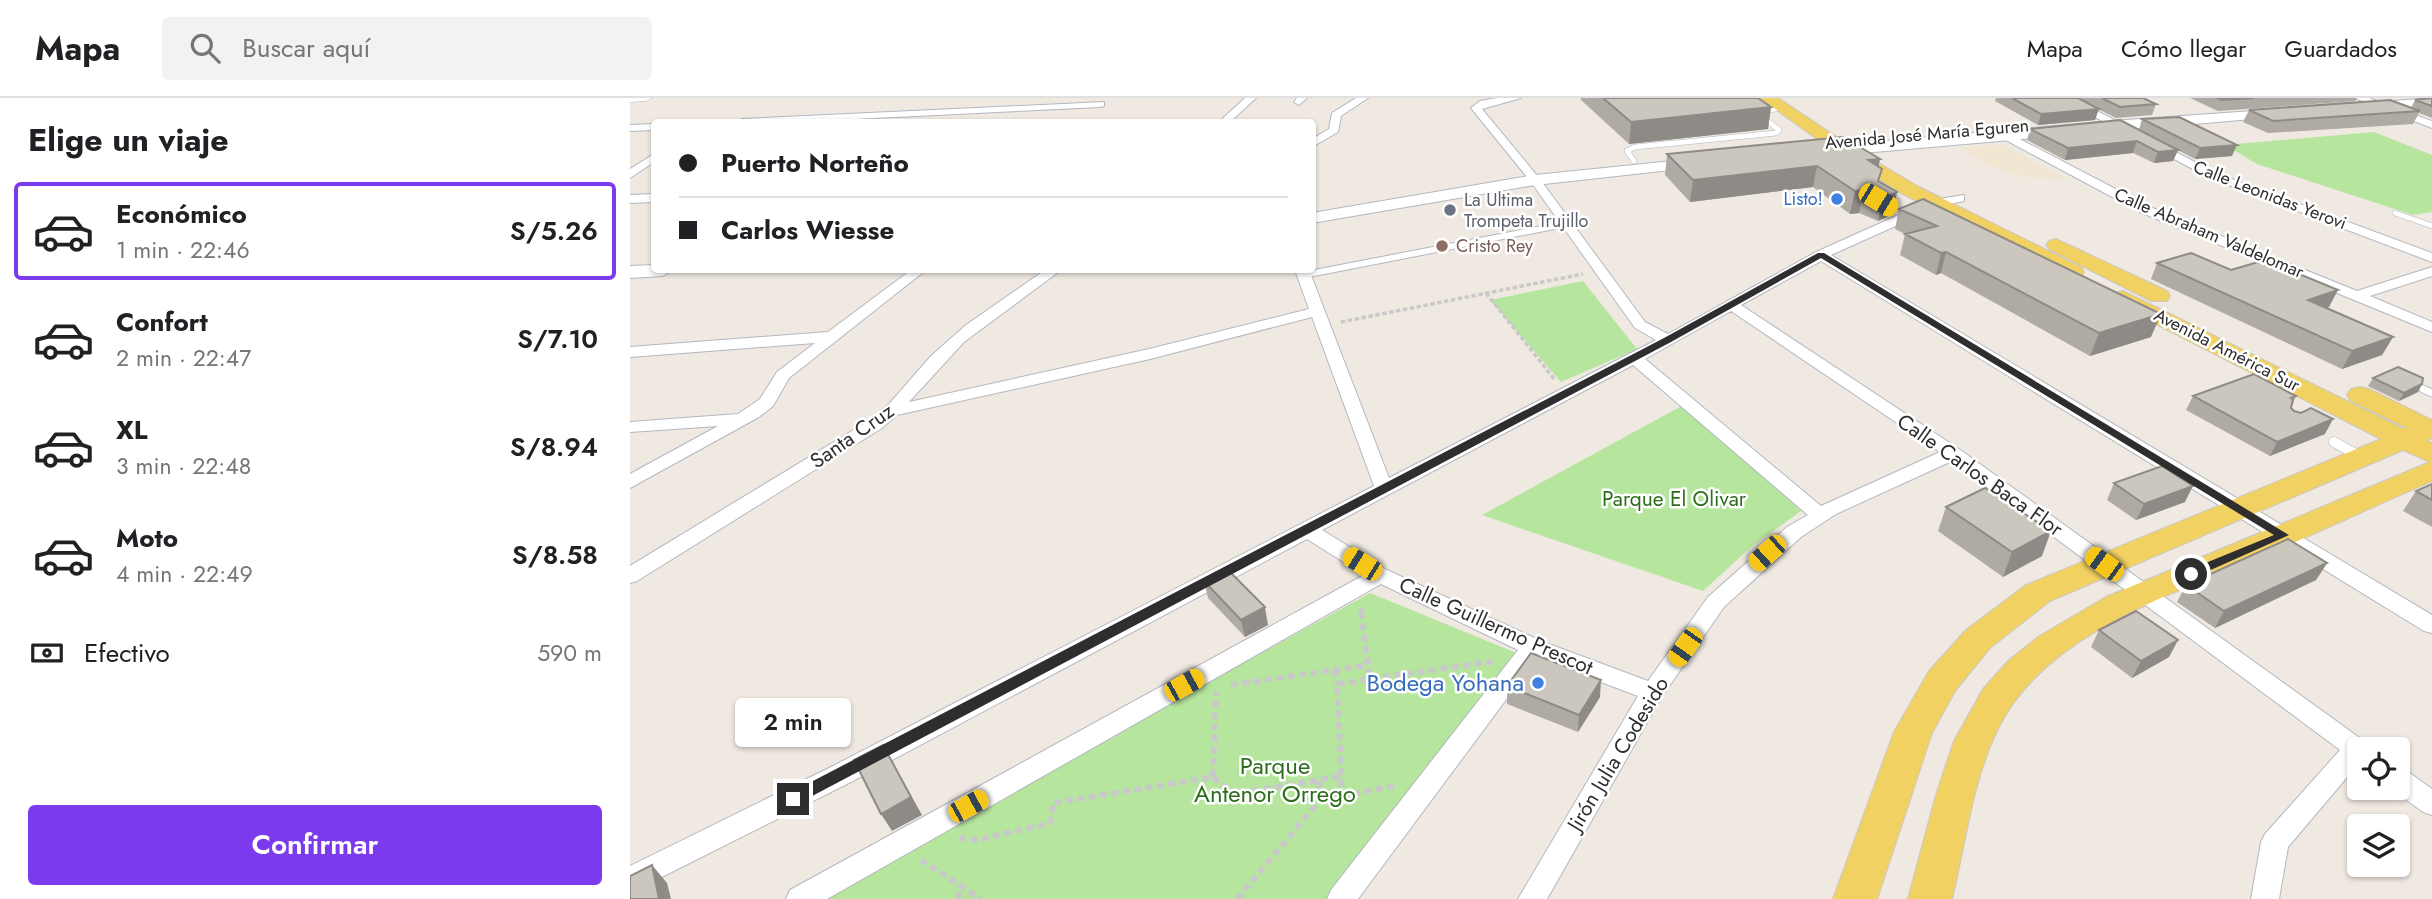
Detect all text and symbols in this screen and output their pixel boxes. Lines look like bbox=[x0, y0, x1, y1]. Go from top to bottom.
search box bbox=[162, 17, 652, 80]
text: Mapa bbox=[35, 25, 120, 72]
icon: search bbox=[186, 29, 224, 67]
text: Buscar aquí bbox=[242, 29, 370, 67]
text: Mapa bbox=[2027, 31, 2083, 66]
text: Cómo llegar bbox=[2121, 31, 2246, 66]
text: Guardados bbox=[2284, 31, 2397, 66]
street label: Avenida José María Eguren bbox=[1824, 112, 2030, 156]
text: Elige un viaje bbox=[28, 117, 229, 163]
text: Puerto Norteño bbox=[721, 144, 909, 182]
street label: Calle Leonidas Yerovi bbox=[2190, 154, 2350, 236]
car bbox=[1855, 180, 1902, 220]
street label: Calle Abraham Valdelomar bbox=[2110, 181, 2309, 285]
place label: Listo! bbox=[1783, 186, 1823, 212]
place label: La Ultima Trompeta Trujillo bbox=[1464, 187, 1589, 234]
marker: Listo! bbox=[1829, 191, 1845, 207]
text: Económico bbox=[116, 195, 247, 233]
icon: car bbox=[32, 200, 95, 263]
marker: La Ultima Trompeta Trujillo bbox=[1442, 202, 1458, 218]
text: Carlos Wiesse bbox=[721, 211, 894, 249]
text: S/5.26 bbox=[510, 212, 598, 250]
text: 1 min · 22:46 bbox=[116, 233, 250, 267]
place label: Cristo Rey bbox=[1456, 233, 1533, 259]
marker: Cristo Rey bbox=[1434, 238, 1450, 254]
street label: Avenida América Sur bbox=[2150, 302, 2305, 398]
text: Confort bbox=[116, 303, 208, 341]
icon: car bbox=[32, 308, 95, 371]
text: S/7.10 bbox=[517, 320, 598, 358]
text: 2 min · 22:47 bbox=[116, 341, 251, 375]
street label: Santa Cruz bbox=[804, 396, 900, 476]
street label: Calle Carlos Baca Flor bbox=[1891, 406, 2070, 544]
text: XL bbox=[116, 411, 148, 449]
icon: car bbox=[32, 416, 95, 479]
text: S/8.94 bbox=[510, 428, 598, 466]
text: 3 min · 22:48 bbox=[116, 449, 251, 483]
park label: Parque El Olivar bbox=[1602, 484, 1747, 514]
text: Moto bbox=[116, 519, 178, 557]
icon: car bbox=[32, 524, 95, 587]
car bbox=[1745, 531, 1790, 575]
text: S/8.58 bbox=[512, 536, 598, 574]
car bbox=[2081, 543, 2128, 585]
car bbox=[1339, 544, 1386, 584]
text: 4 min · 22:49 bbox=[116, 557, 253, 591]
route start bbox=[2175, 558, 2207, 590]
street label: Calle Guillermo Prescot bbox=[1394, 570, 1598, 682]
car bbox=[1665, 624, 1706, 670]
icon: cash bbox=[28, 634, 66, 672]
text: Efectivo bbox=[84, 634, 170, 672]
text: 590 m bbox=[537, 636, 602, 670]
place label: Bodega Yohana bbox=[1367, 665, 1524, 700]
car bbox=[1161, 666, 1208, 704]
street label: Jirón Julia Codesido bbox=[1559, 671, 1676, 839]
marker: Bodega Yohana bbox=[1530, 675, 1546, 691]
callout: 2 min bbox=[735, 698, 851, 746]
text: 2 min bbox=[763, 705, 823, 739]
map controls bbox=[2347, 737, 2410, 877]
button: locate bbox=[2347, 737, 2410, 800]
park label: Parque Antenor Orrego bbox=[1194, 748, 1356, 811]
route end bbox=[777, 783, 809, 815]
car bbox=[945, 787, 992, 825]
button: Confirmar bbox=[28, 805, 602, 885]
button: layers bbox=[2347, 814, 2410, 877]

